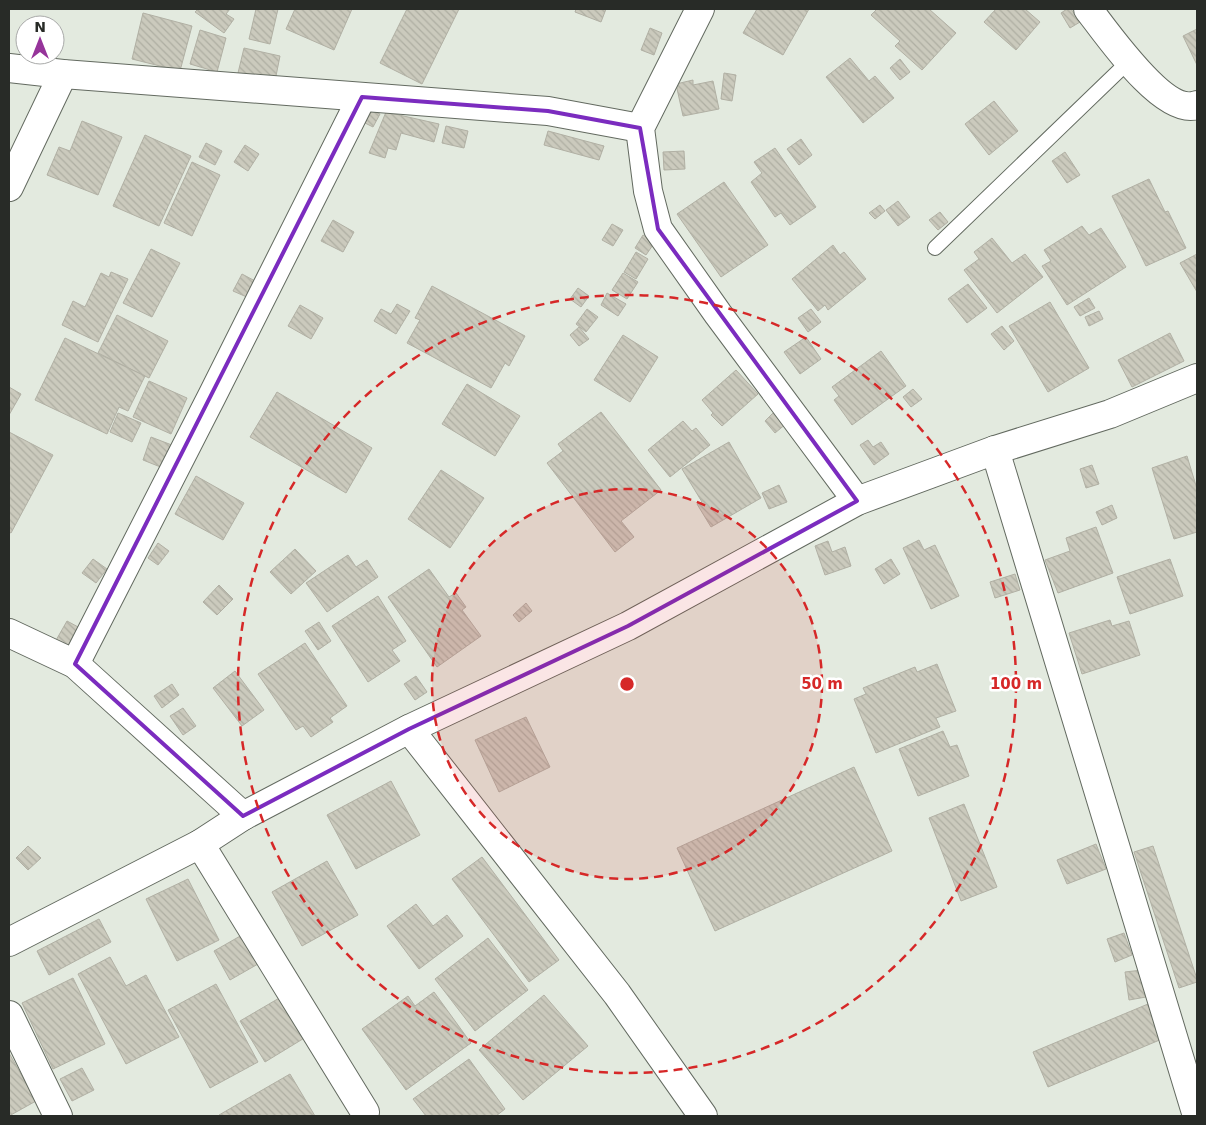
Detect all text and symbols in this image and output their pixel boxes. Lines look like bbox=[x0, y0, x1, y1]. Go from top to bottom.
north arrow bbox=[15, 15, 65, 65]
text: N bbox=[34, 19, 46, 35]
centre of rings bbox=[618, 675, 636, 693]
text: 50 m bbox=[801, 675, 843, 693]
text: 100 m bbox=[990, 675, 1042, 693]

